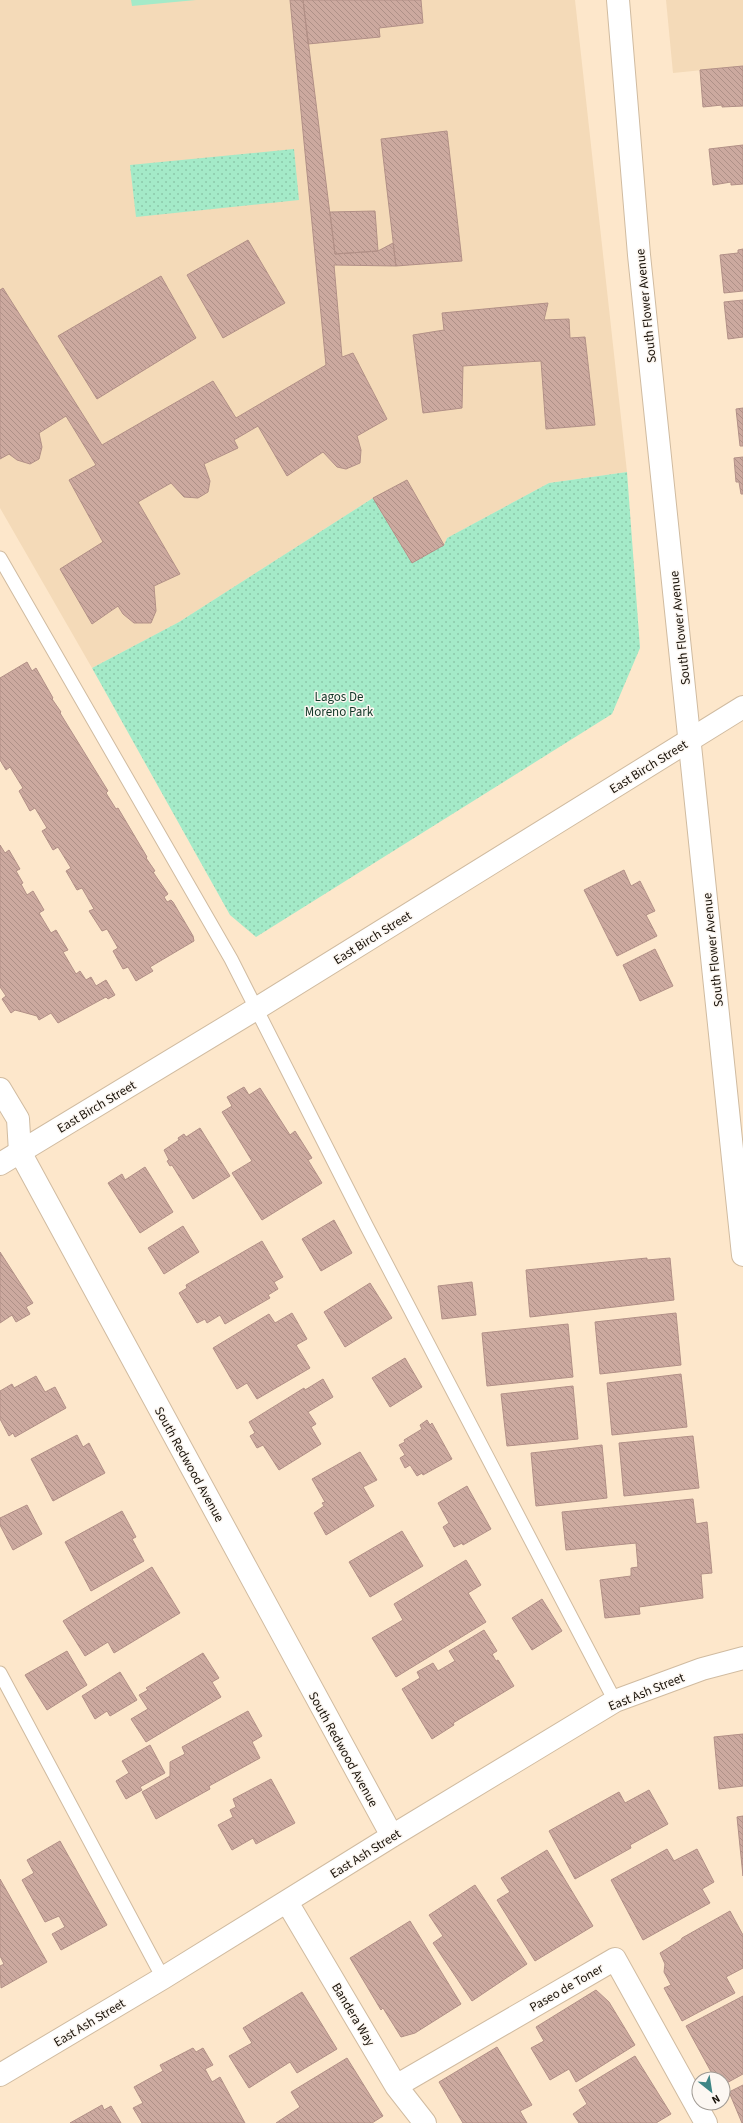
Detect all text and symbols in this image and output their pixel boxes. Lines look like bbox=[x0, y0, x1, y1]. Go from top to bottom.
street label: South Flower Avenue bbox=[631, 248, 661, 364]
street label: South Flower Avenue bbox=[665, 570, 695, 686]
park label: Lagos De Moreno Park bbox=[305, 688, 374, 721]
street label: East Birch Street bbox=[606, 735, 692, 798]
street label: South Flower Avenue bbox=[698, 892, 728, 1008]
street label: East Birch Street bbox=[330, 906, 416, 969]
street label: East Birch Street bbox=[54, 1076, 140, 1137]
street label: South Redwood Avenue bbox=[150, 1404, 228, 1525]
street label: East Ash Street bbox=[606, 1668, 688, 1715]
street label: South Redwood Avenue bbox=[304, 1689, 382, 1810]
street label: East Ash Street bbox=[327, 1825, 405, 1883]
street label: Paseo de Toner bbox=[526, 1959, 607, 2016]
street label: Bandera Way bbox=[327, 1979, 379, 2050]
street label: East Ash Street bbox=[50, 1994, 129, 2051]
north arrow bbox=[691, 2071, 731, 2111]
text: N bbox=[709, 2091, 723, 2108]

